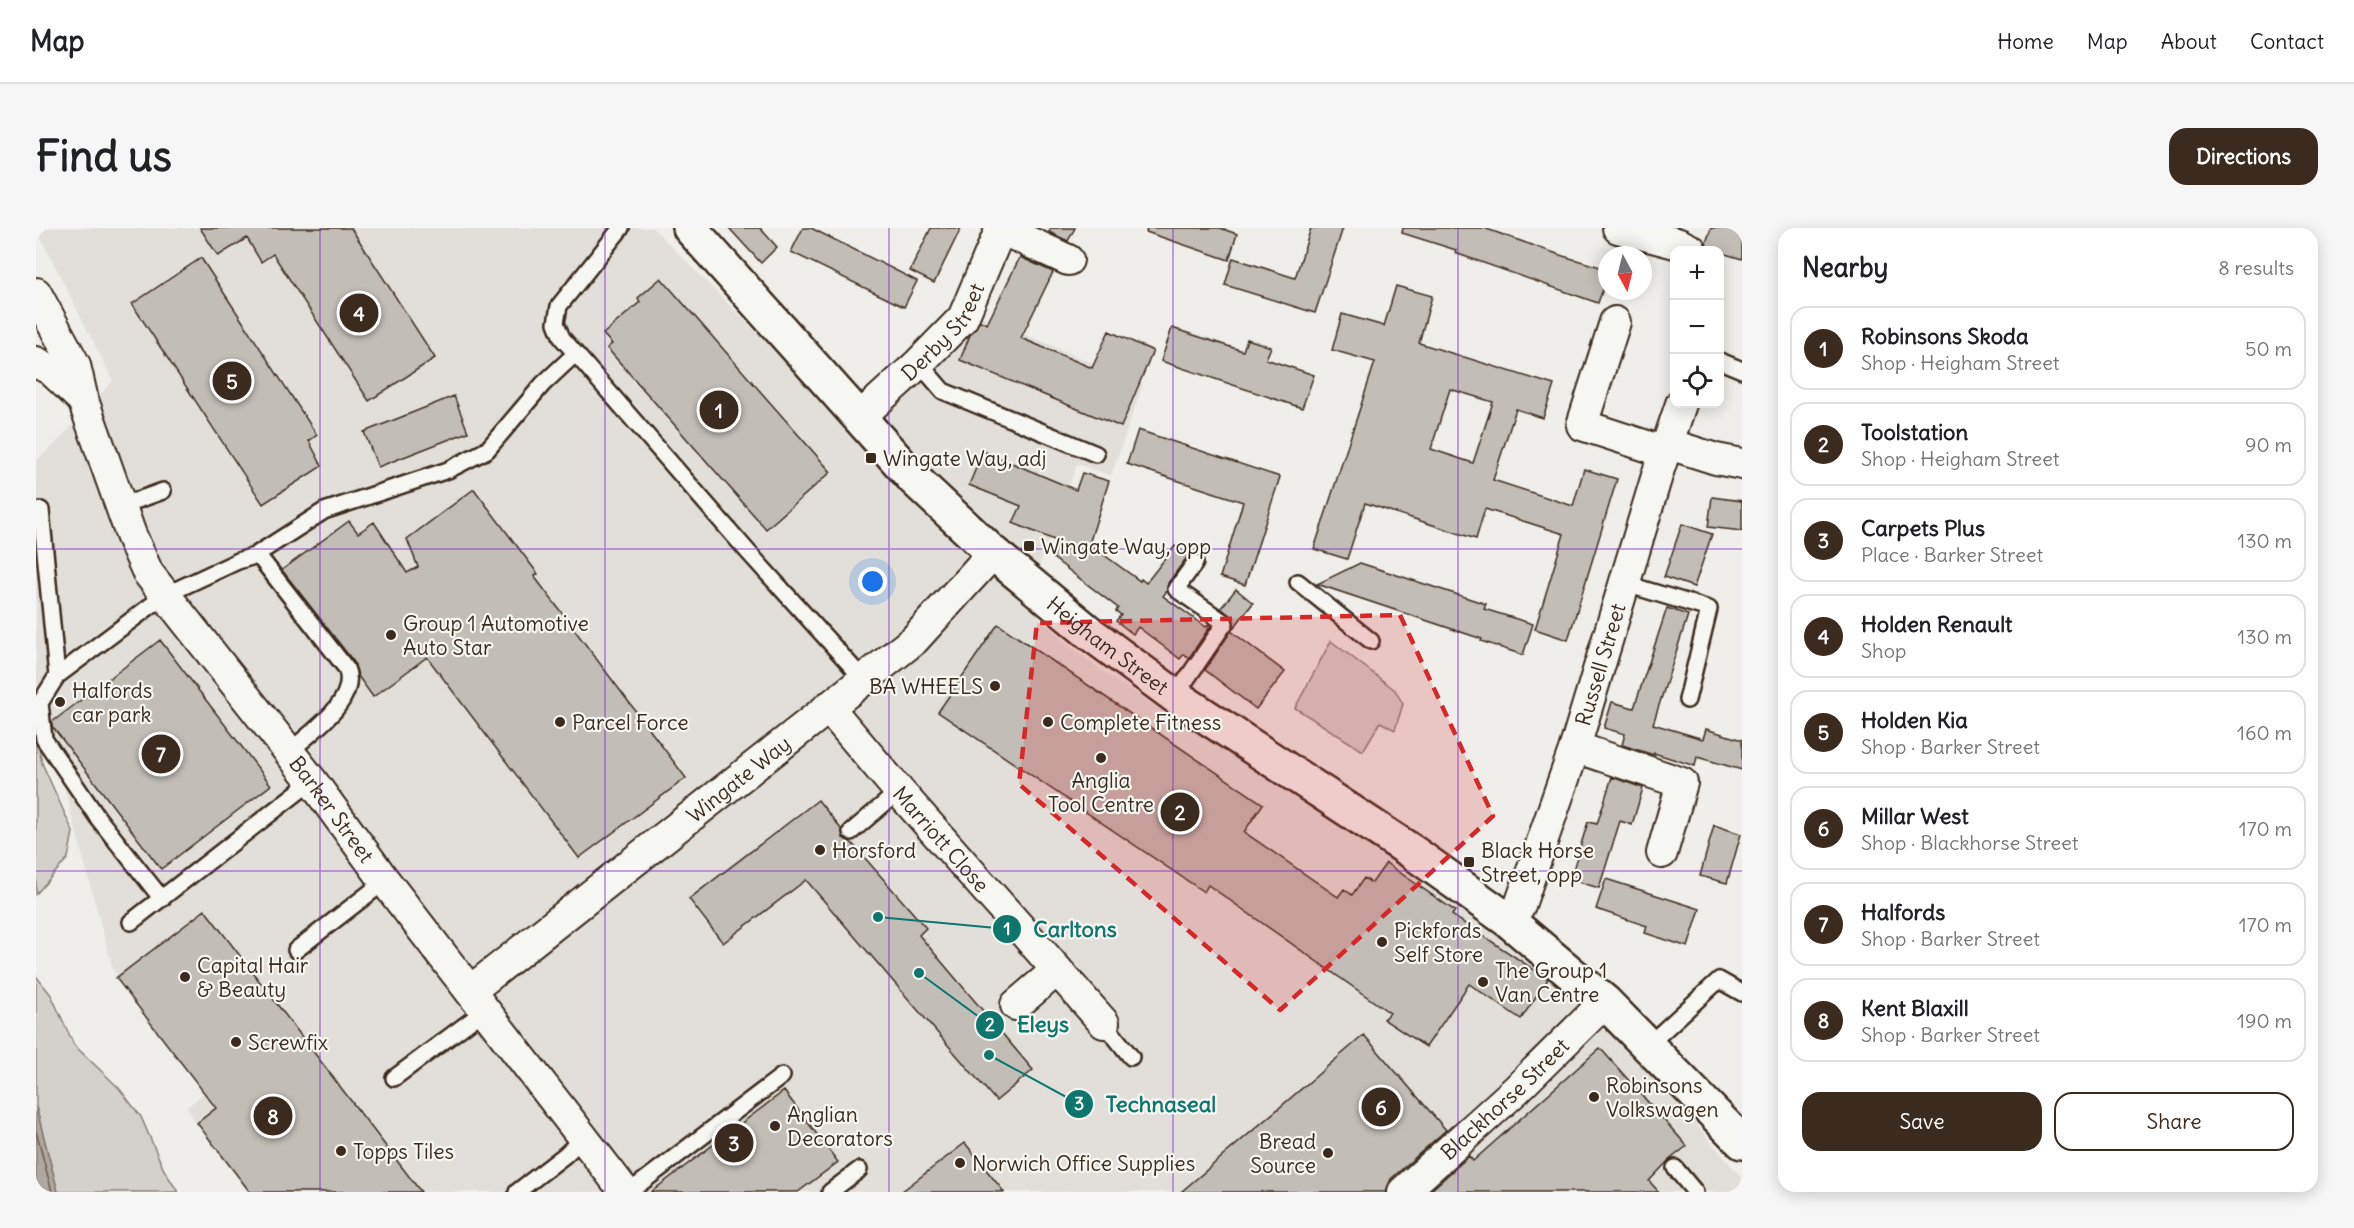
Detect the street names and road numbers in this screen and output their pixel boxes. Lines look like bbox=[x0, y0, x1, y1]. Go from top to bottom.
street label: Derby Street bbox=[895, 279, 990, 386]
street label: Heigham Street bbox=[1042, 590, 1174, 700]
street label: Russell Street bbox=[1569, 600, 1631, 729]
street label: Wingate Way bbox=[681, 730, 796, 828]
street label: Barker Street bbox=[284, 750, 380, 868]
street label: Marriott Close bbox=[887, 780, 995, 898]
street label: Blackhorse Street bbox=[1435, 1032, 1574, 1165]

